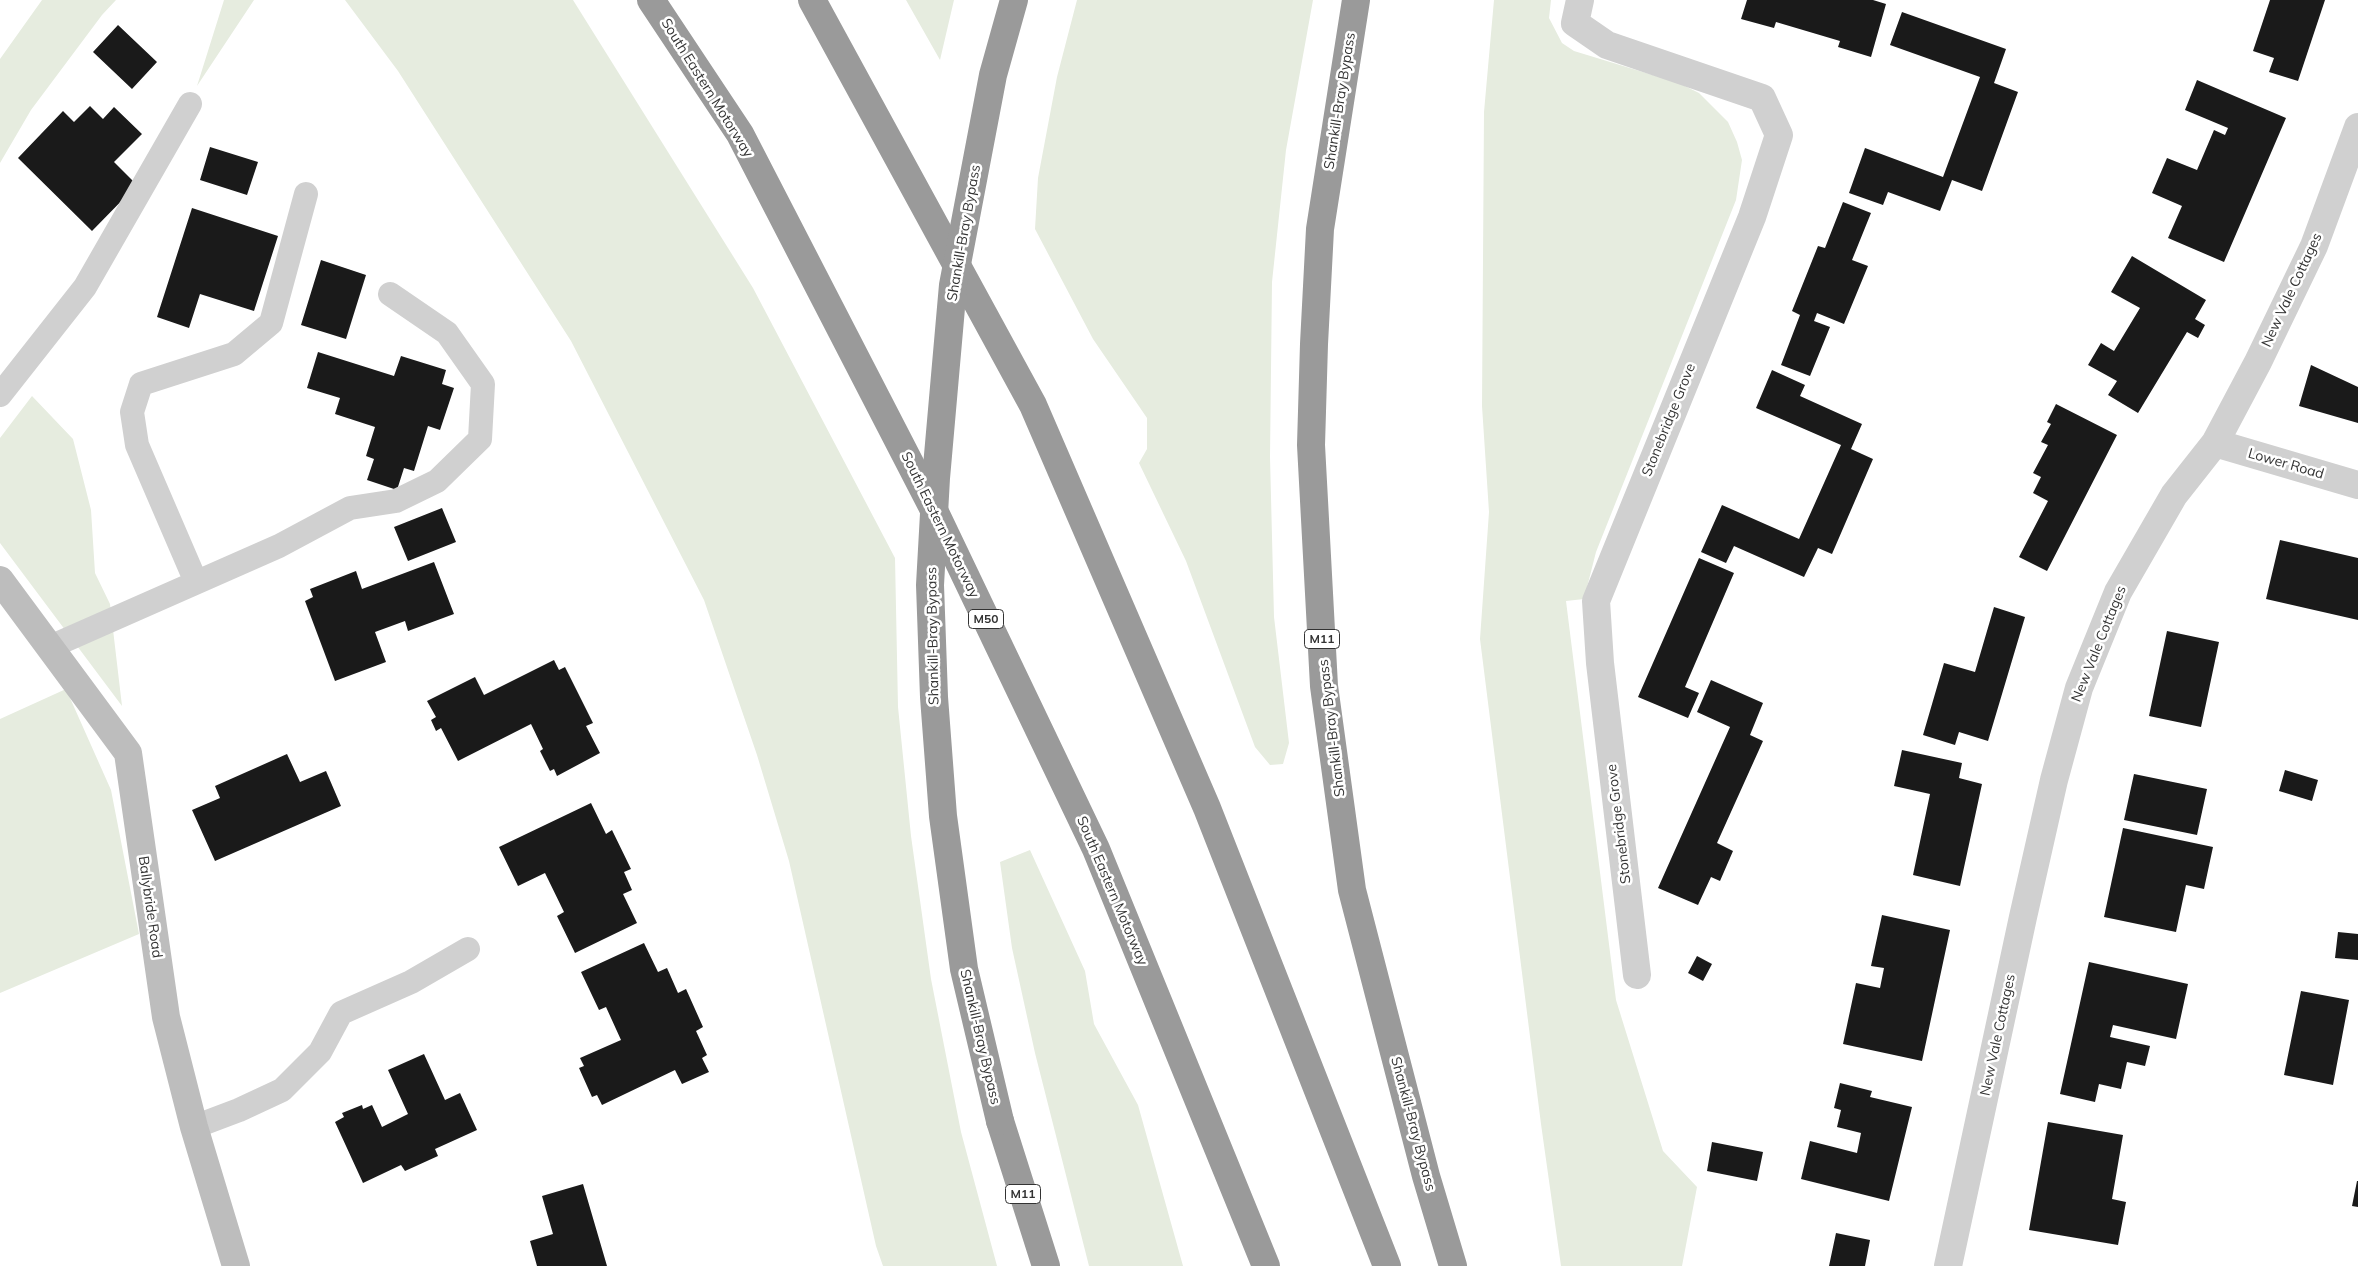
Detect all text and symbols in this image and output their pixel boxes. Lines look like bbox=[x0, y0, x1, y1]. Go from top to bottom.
street label: South Eastern Motorway bbox=[657, 16, 757, 160]
street label: Shankill-Bray Bypass bbox=[1321, 31, 1359, 171]
street label: Shankill-Bray Bypass bbox=[944, 163, 984, 303]
street label: New Vale Cottages bbox=[2258, 230, 2326, 350]
street label: Stonebridge Grove bbox=[1639, 361, 1699, 479]
street label: Lower Road bbox=[2246, 445, 2326, 483]
street label: South Eastern Motorway bbox=[897, 449, 983, 601]
street label: Shankill-Bray Bypass bbox=[923, 567, 943, 705]
street label: New Vale Cottages bbox=[2068, 583, 2130, 705]
road number: M50 bbox=[968, 610, 1004, 628]
road number: M11 bbox=[1304, 630, 1340, 648]
street label: Shankill-Bray Bypass bbox=[1315, 658, 1349, 798]
street label: Stonebridge Grove bbox=[1603, 763, 1635, 885]
street label: South Eastern Motorway bbox=[1073, 814, 1151, 968]
street label: Ballybride Road bbox=[135, 855, 165, 959]
street label: Shankill-Bray Bypass bbox=[956, 968, 1004, 1106]
street label: New Vale Cottages bbox=[1977, 973, 2019, 1097]
street label: Shankill-Bray Bypass bbox=[1387, 1055, 1439, 1193]
road number: M11 bbox=[1006, 1184, 1040, 1204]

